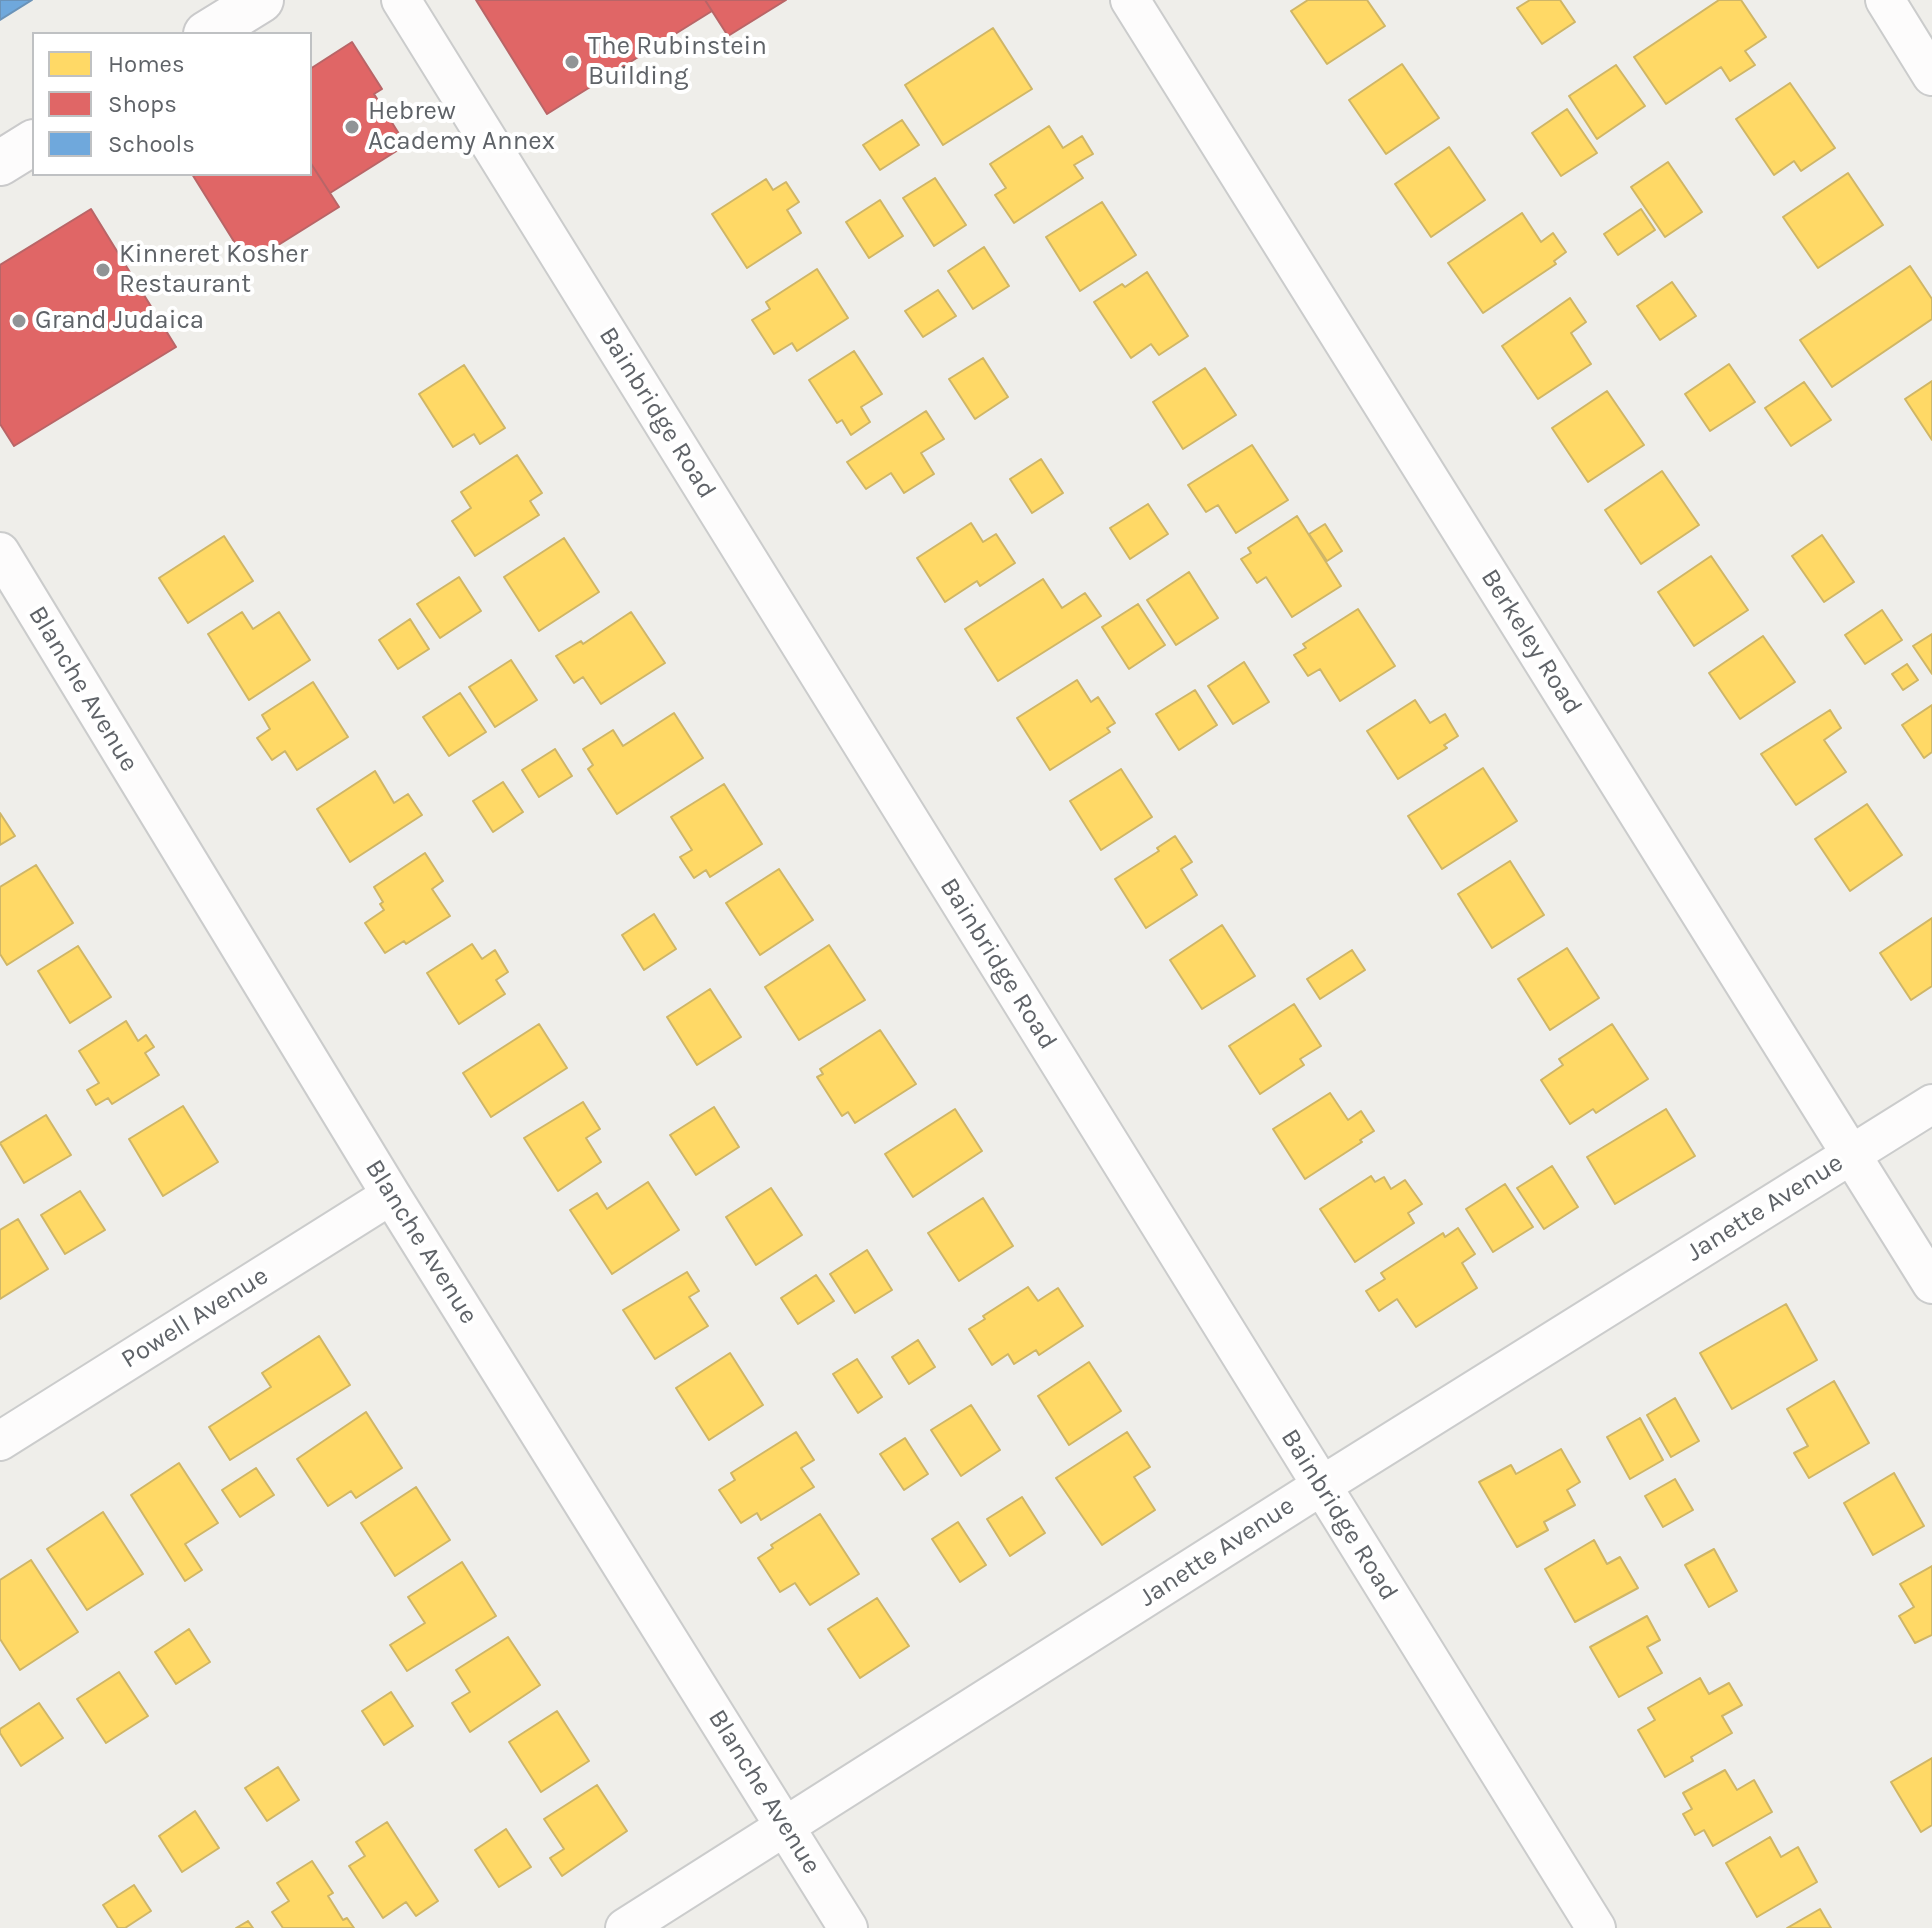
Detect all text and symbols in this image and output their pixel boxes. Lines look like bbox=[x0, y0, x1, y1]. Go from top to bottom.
place label: The Rubinstein Building bbox=[588, 31, 767, 92]
legend bbox=[32, 32, 312, 176]
text: Homes bbox=[108, 50, 185, 78]
marker: The Rubinstein Building bbox=[563, 53, 581, 71]
text: Shops bbox=[108, 90, 177, 118]
place label: Hebrew Academy Annex bbox=[368, 96, 555, 158]
marker: Hebrew Academy Annex bbox=[343, 118, 361, 136]
text: Schools bbox=[108, 130, 195, 158]
place label: Kinneret Kosher Restaurant bbox=[119, 239, 308, 300]
marker: Kinneret Kosher Restaurant bbox=[94, 261, 112, 279]
place label: Grand Judaica bbox=[35, 305, 204, 337]
marker: Grand Judaica bbox=[10, 312, 28, 330]
street label: Bainbridge Road bbox=[592, 322, 722, 504]
street label: Berkeley Road bbox=[1474, 563, 1588, 721]
street label: Blanche Avenue bbox=[21, 601, 145, 777]
street label: Bainbridge Road bbox=[933, 873, 1063, 1055]
street label: Janette Avenue bbox=[1681, 1147, 1849, 1269]
street label: Blanche Avenue bbox=[358, 1154, 484, 1330]
street label: Powell Avenue bbox=[116, 1260, 274, 1376]
street label: Bainbridge Road bbox=[1274, 1424, 1404, 1606]
street label: Janette Avenue bbox=[1134, 1490, 1300, 1614]
street label: Blanche Avenue bbox=[701, 1704, 827, 1880]

